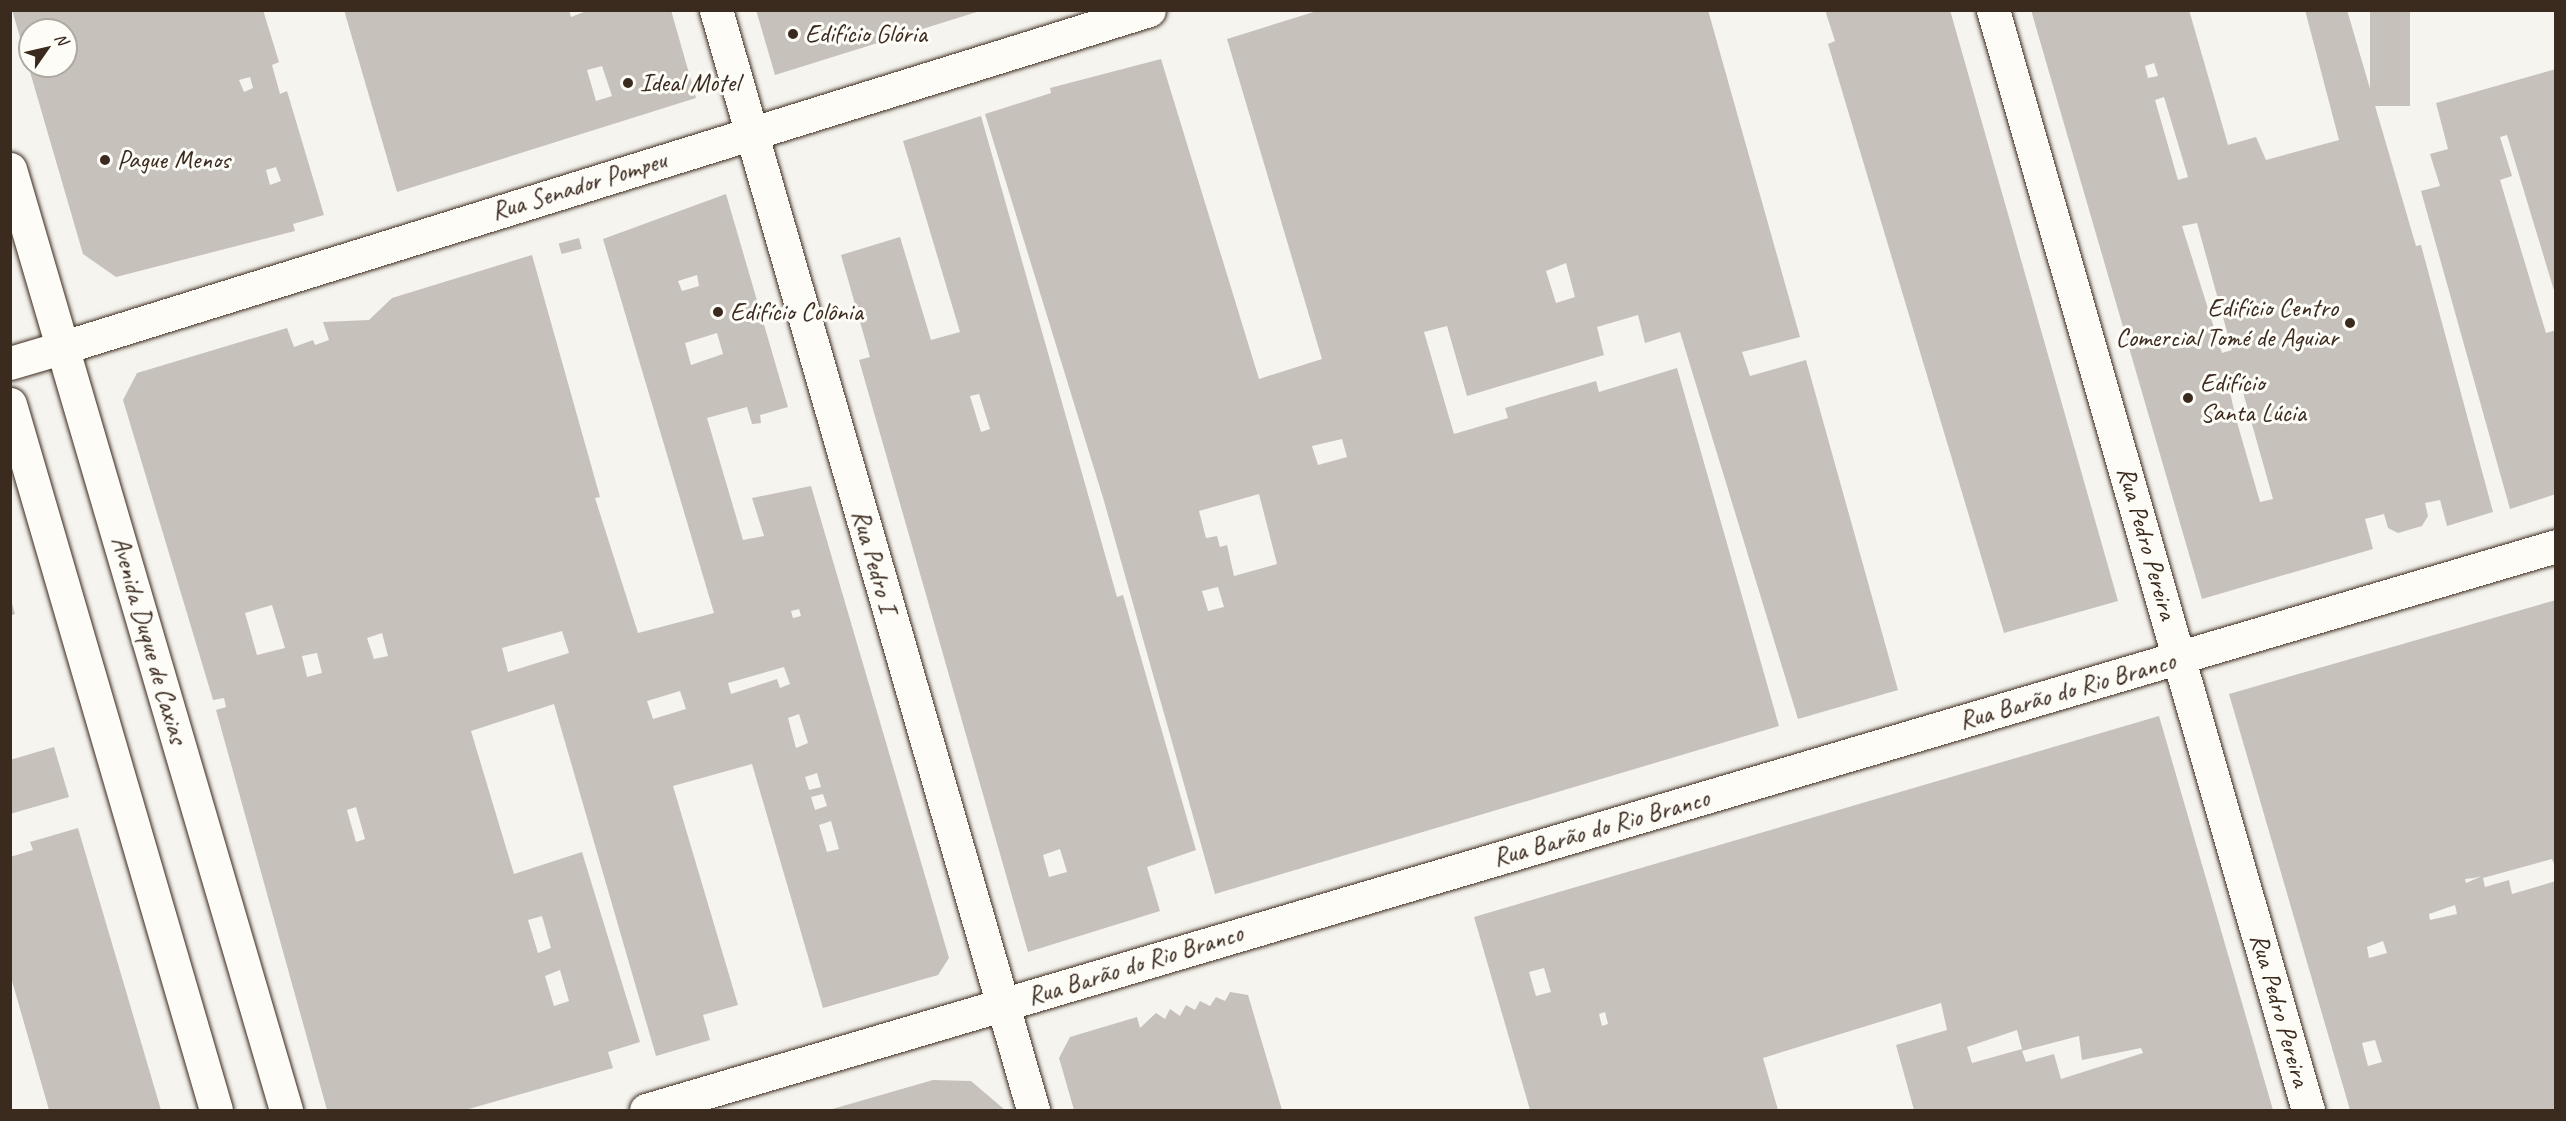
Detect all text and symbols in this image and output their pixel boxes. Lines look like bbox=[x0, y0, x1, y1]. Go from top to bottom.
north arrow bbox=[18, 18, 78, 78]
place label: Edifício Glória bbox=[805, 18, 927, 50]
marker: Edifício Glória bbox=[786, 27, 800, 41]
text: N bbox=[50, 29, 72, 49]
place label: Ideal Motel bbox=[640, 67, 739, 99]
marker: Ideal Motel bbox=[621, 76, 635, 90]
place label: Pague Menos bbox=[117, 144, 230, 176]
street label: Rua Senador Pompeu bbox=[488, 145, 670, 227]
marker: Pague Menos bbox=[98, 153, 112, 167]
place label: Edifício Centro Comercial Tomé de Aguiar bbox=[2118, 292, 2338, 354]
place label: Edifício Colônia bbox=[730, 296, 863, 328]
marker: Edifício Colônia bbox=[711, 305, 725, 319]
marker: Edifício Centro Comercial Tomé de Aguiar bbox=[2343, 316, 2357, 330]
place label: Edifício Santa Lúcia bbox=[2200, 367, 2306, 428]
marker: Edifício Santa Lúcia bbox=[2181, 391, 2195, 405]
street label: Rua Pedro Pereira bbox=[2110, 463, 2184, 623]
street label: Rua Pedro I bbox=[845, 506, 903, 616]
street label: Avenida Duque de Caxias bbox=[104, 533, 194, 747]
street label: Rua Barão do Rio Branco bbox=[1954, 645, 2180, 737]
street label: Rua Barão do Rio Branco bbox=[1488, 782, 1714, 874]
street label: Rua Barão do Rio Branco bbox=[1023, 917, 1247, 1013]
street label: Rua Pedro Pereira bbox=[2243, 930, 2317, 1090]

